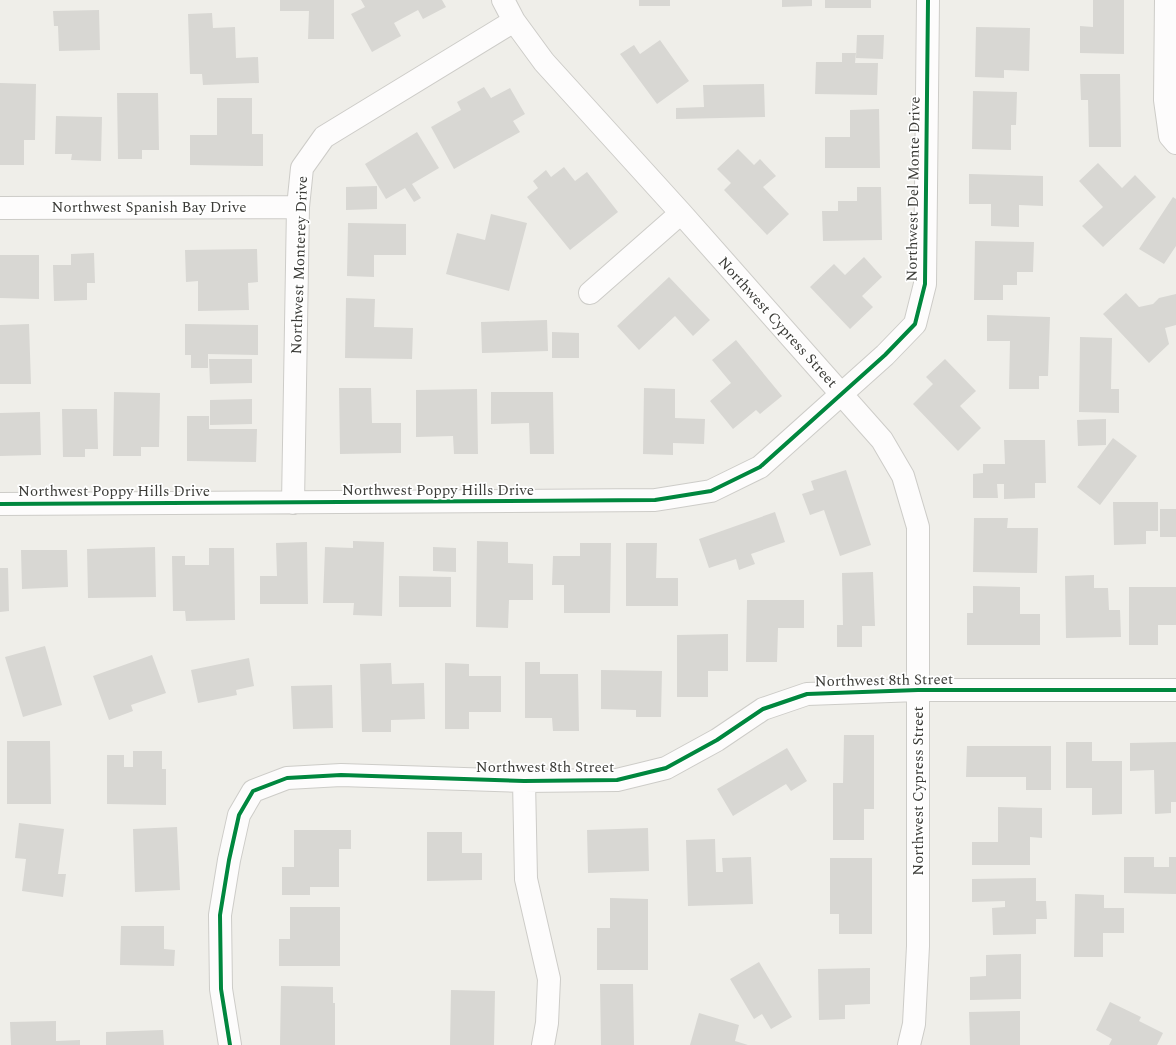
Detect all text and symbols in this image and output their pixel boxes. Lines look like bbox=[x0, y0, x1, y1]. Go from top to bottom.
street label: Northwest Del Monte Drive bbox=[900, 96, 927, 282]
street label: Northwest Monterey Drive bbox=[285, 175, 314, 355]
street label: Northwest Spanish Bay Drive bbox=[52, 196, 246, 219]
street label: Northwest Cypress Street bbox=[712, 252, 843, 393]
street label: Northwest Poppy Hills Drive bbox=[342, 479, 534, 502]
street label: Northwest Poppy Hills Drive bbox=[18, 480, 210, 503]
street label: Northwest 8th Street bbox=[815, 668, 953, 693]
street label: Northwest Cypress Street bbox=[907, 706, 930, 876]
street label: Northwest 8th Street bbox=[476, 756, 614, 779]

